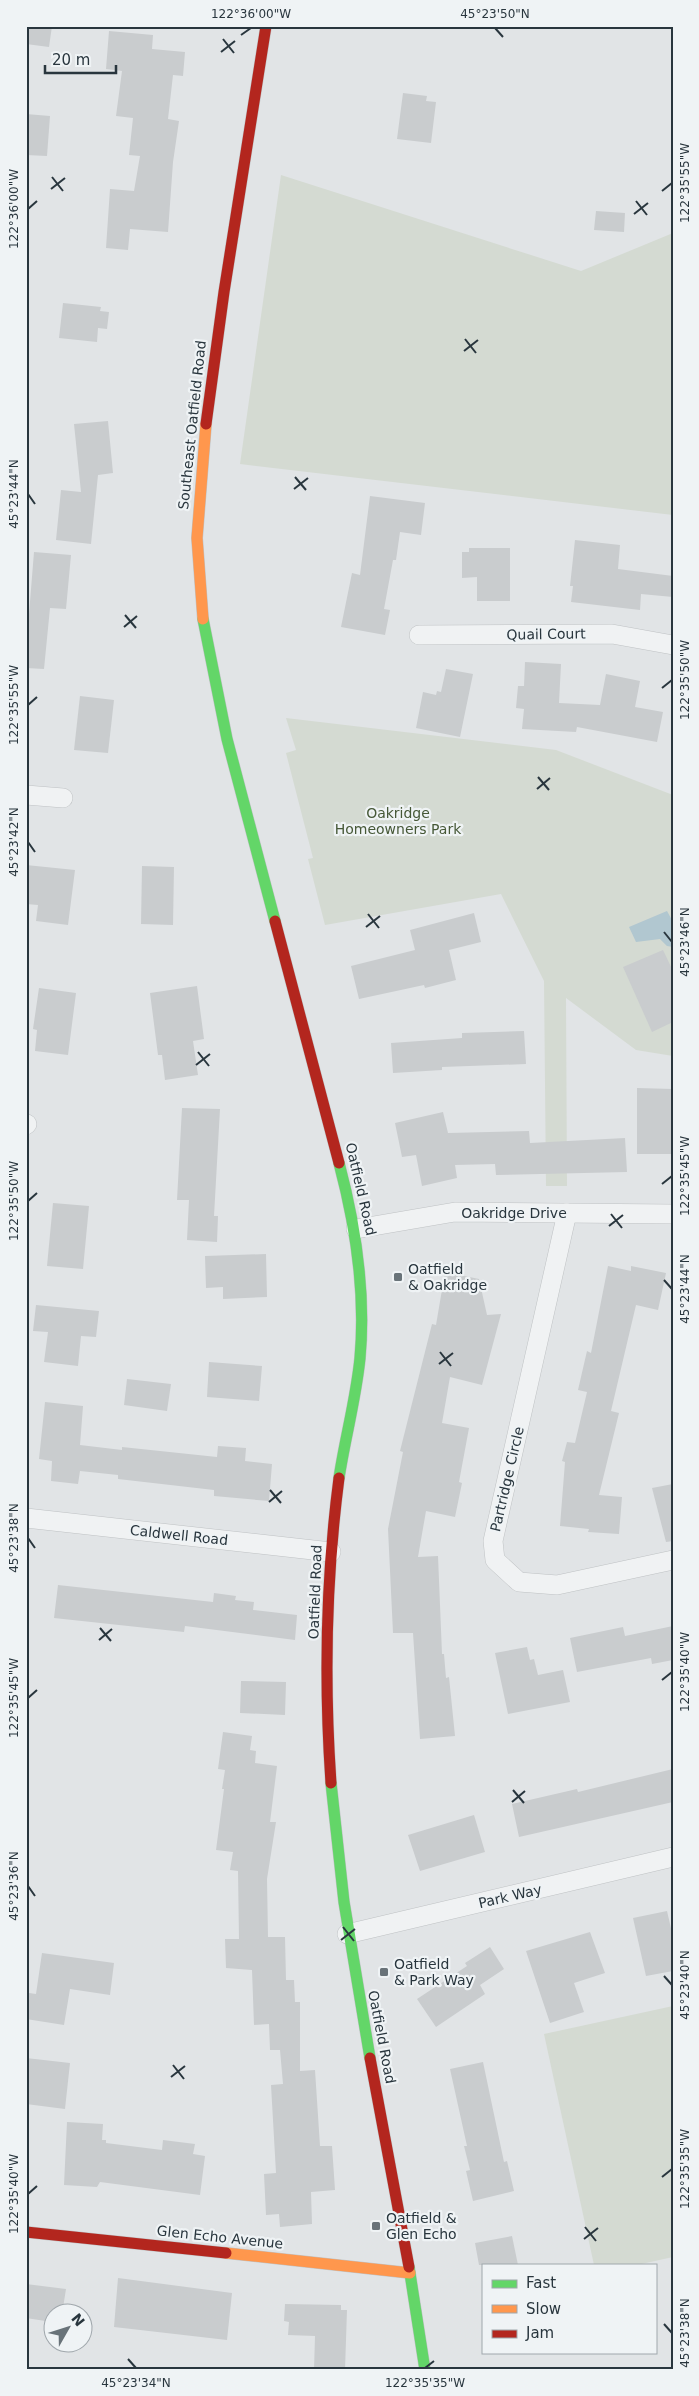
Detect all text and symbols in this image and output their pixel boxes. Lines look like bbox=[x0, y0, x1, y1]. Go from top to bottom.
text: 122°36'00"W bbox=[211, 7, 291, 21]
text: 45°23'50"N bbox=[460, 7, 530, 21]
scale bar bbox=[45, 42, 116, 74]
text: 20 m bbox=[52, 51, 90, 69]
text: 122°35'55"W bbox=[678, 143, 692, 223]
text: 122°36'00"W bbox=[7, 169, 21, 249]
street label: Southeast Oatfield Road bbox=[175, 340, 209, 510]
text: 45°23'44"N bbox=[7, 459, 21, 529]
street label: Quail Court bbox=[506, 625, 586, 643]
text: 122°35'50"W bbox=[678, 640, 692, 720]
text: 122°35'55"W bbox=[7, 665, 21, 745]
park label: Oakridge Homeowners Park bbox=[335, 805, 462, 837]
text: 45°23'42"N bbox=[7, 807, 21, 877]
text: 45°23'46"N bbox=[678, 907, 692, 977]
text: 122°35'45"W bbox=[678, 1136, 692, 1216]
street label: Oatfield Road bbox=[343, 1141, 379, 1237]
text: 122°35'50"W bbox=[7, 1161, 21, 1241]
street label: Oakridge Drive bbox=[461, 1205, 567, 1221]
text: 45°23'44"N bbox=[678, 1254, 692, 1324]
place label: Oatfield & Oakridge bbox=[408, 1261, 487, 1293]
marker: Oatfield & Oakridge bbox=[392, 1271, 404, 1283]
street label: Partridge Circle bbox=[487, 1425, 527, 1533]
text: 45°23'38"N bbox=[7, 1503, 21, 1573]
street label: Caldwell Road bbox=[129, 1522, 229, 1548]
street label: Oatfield Road bbox=[305, 1544, 325, 1640]
text: 122°35'40"W bbox=[678, 1632, 692, 1712]
text: 122°35'45"W bbox=[7, 1658, 21, 1738]
text: 45°23'36"N bbox=[7, 1851, 21, 1921]
street label: Park Way bbox=[477, 1881, 543, 1911]
text: 45°23'40"N bbox=[678, 1950, 692, 2020]
place label: Oatfield & Park Way bbox=[394, 1956, 474, 1988]
marker: Oatfield & Park Way bbox=[378, 1966, 390, 1978]
street label: Oatfield Road bbox=[365, 1989, 399, 2085]
text: 122°35'35"W bbox=[678, 2129, 692, 2209]
text: 122°35'40"W bbox=[7, 2154, 21, 2234]
place label: Oatfield & Glen Echo bbox=[386, 2210, 457, 2242]
marker: Oatfield & Glen Echo bbox=[370, 2220, 382, 2232]
street label: Glen Echo Avenue bbox=[156, 2222, 284, 2252]
legend bbox=[482, 2264, 656, 2354]
text: Fast bbox=[526, 2274, 556, 2292]
text: 45°23'38"N bbox=[678, 2298, 692, 2368]
text: Slow bbox=[526, 2300, 561, 2318]
north arrow bbox=[42, 2304, 92, 2354]
text: N bbox=[68, 2310, 88, 2329]
text: Jam bbox=[525, 2324, 554, 2342]
text: 45°23'34"N bbox=[101, 2376, 171, 2390]
text: 122°35'35"W bbox=[385, 2376, 465, 2390]

